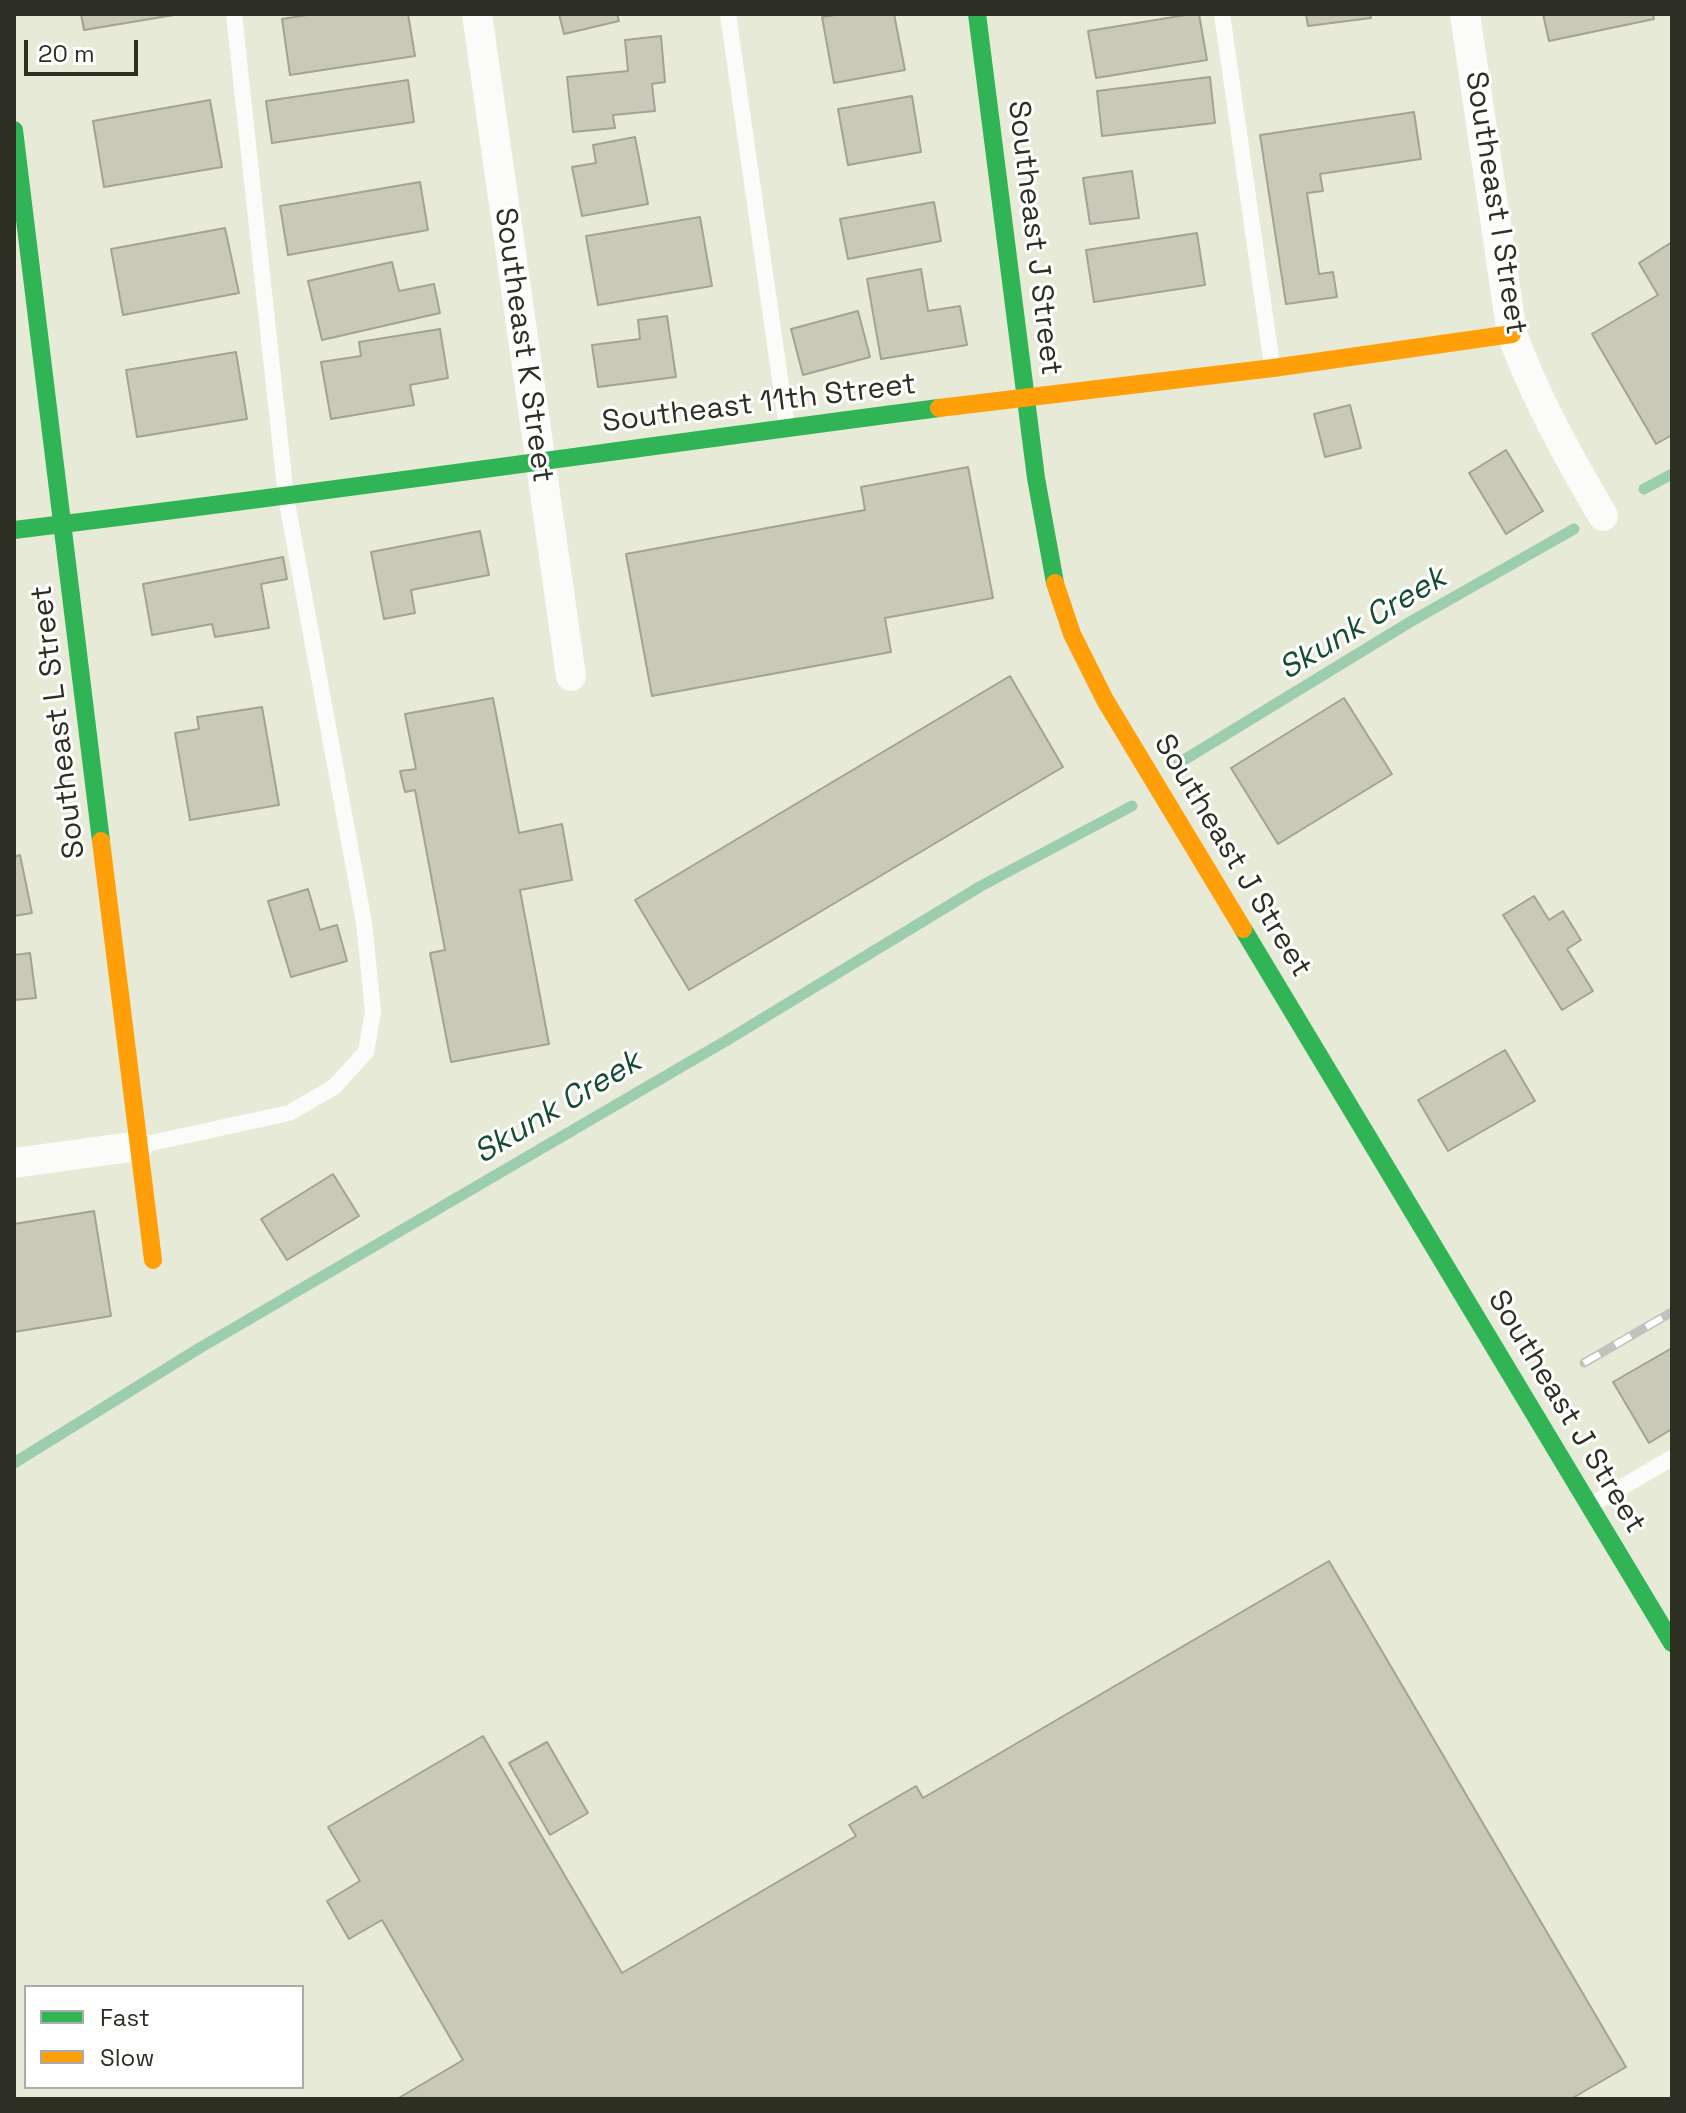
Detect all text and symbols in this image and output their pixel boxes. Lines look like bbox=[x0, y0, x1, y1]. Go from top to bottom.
scale bar bbox=[28, 24, 142, 74]
text: 20 m bbox=[38, 38, 95, 69]
street label: Southeast I Street bbox=[1456, 69, 1534, 337]
street label: Southeast J Street bbox=[999, 99, 1069, 377]
street label: Southeast K Street bbox=[486, 205, 560, 485]
street label: Southeast 11th Street bbox=[600, 367, 918, 441]
water label: Skunk Creek bbox=[1272, 559, 1454, 689]
street label: Southeast L Street bbox=[24, 583, 94, 861]
street label: Southeast J Street bbox=[1145, 728, 1319, 984]
water label: Skunk Creek bbox=[467, 1043, 649, 1173]
street label: Southeast J Street bbox=[1479, 1284, 1653, 1540]
legend bbox=[24, 1985, 304, 2089]
text: Fast bbox=[100, 2002, 150, 2033]
text: Slow bbox=[100, 2042, 154, 2073]

